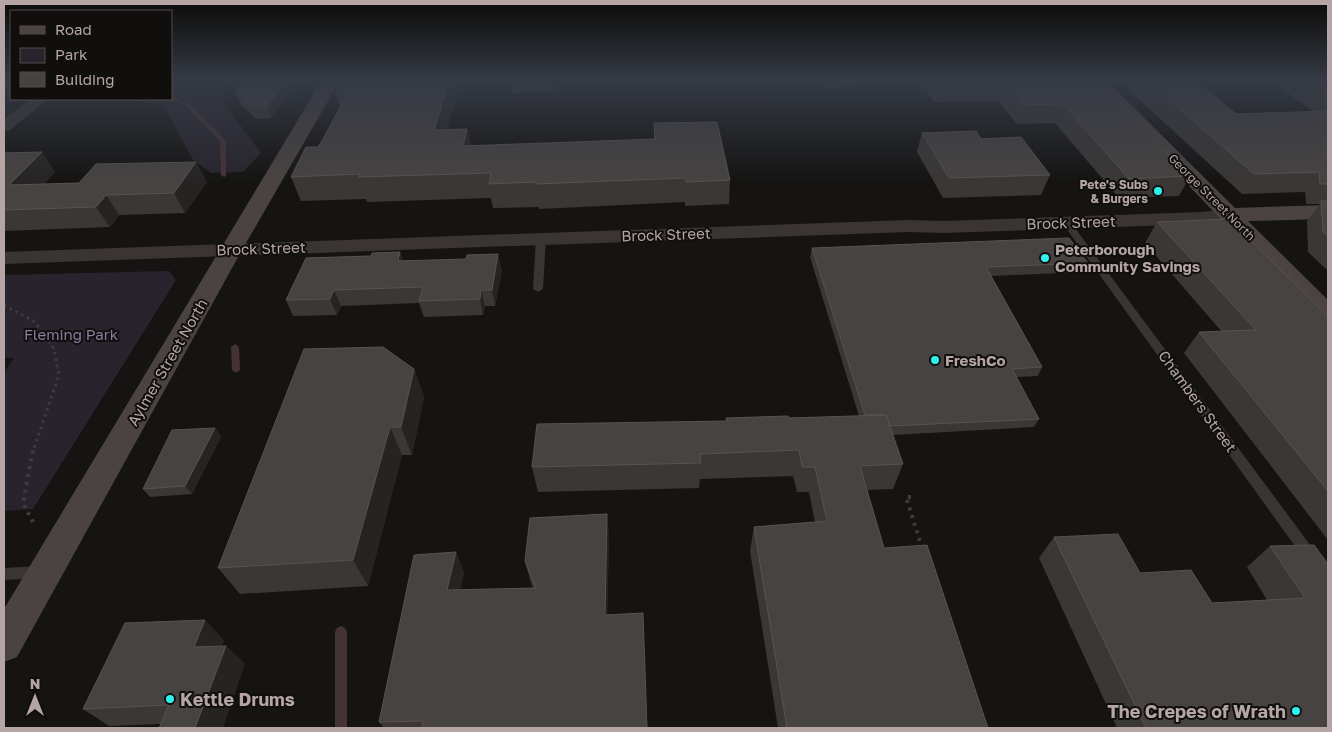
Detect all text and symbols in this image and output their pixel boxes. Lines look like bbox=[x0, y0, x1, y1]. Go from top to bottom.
legend bbox=[10, 10, 172, 100]
text: Road bbox=[55, 20, 92, 38]
text: Park bbox=[55, 45, 88, 63]
text: Building bbox=[55, 70, 115, 88]
street label: George Street North bbox=[1166, 151, 1258, 243]
place label: Pete's Subs & Burgers bbox=[1079, 177, 1148, 206]
marker: Pete's Subs & Burgers bbox=[1152, 185, 1164, 197]
street label: Brock Street bbox=[1026, 211, 1116, 233]
street label: Brock Street bbox=[621, 223, 711, 245]
street label: Brock Street bbox=[216, 237, 306, 259]
place label: Peterborough Community Savings bbox=[1055, 240, 1200, 275]
marker: Peterborough Community Savings bbox=[1039, 252, 1051, 264]
street label: Aylmer Street North bbox=[123, 295, 211, 429]
park label: Fleming Park bbox=[24, 325, 119, 343]
street label: Chambers Street bbox=[1155, 347, 1241, 455]
place label: FreshCo bbox=[945, 351, 1006, 369]
marker: FreshCo bbox=[929, 354, 941, 366]
north arrow bbox=[10, 672, 60, 722]
text: N bbox=[30, 675, 40, 692]
place label: Kettle Drums bbox=[180, 688, 295, 710]
marker: Kettle Drums bbox=[164, 693, 176, 705]
place label: The Crepes of Wrath bbox=[1107, 700, 1286, 722]
marker: The Crepes of Wrath bbox=[1290, 705, 1302, 717]

